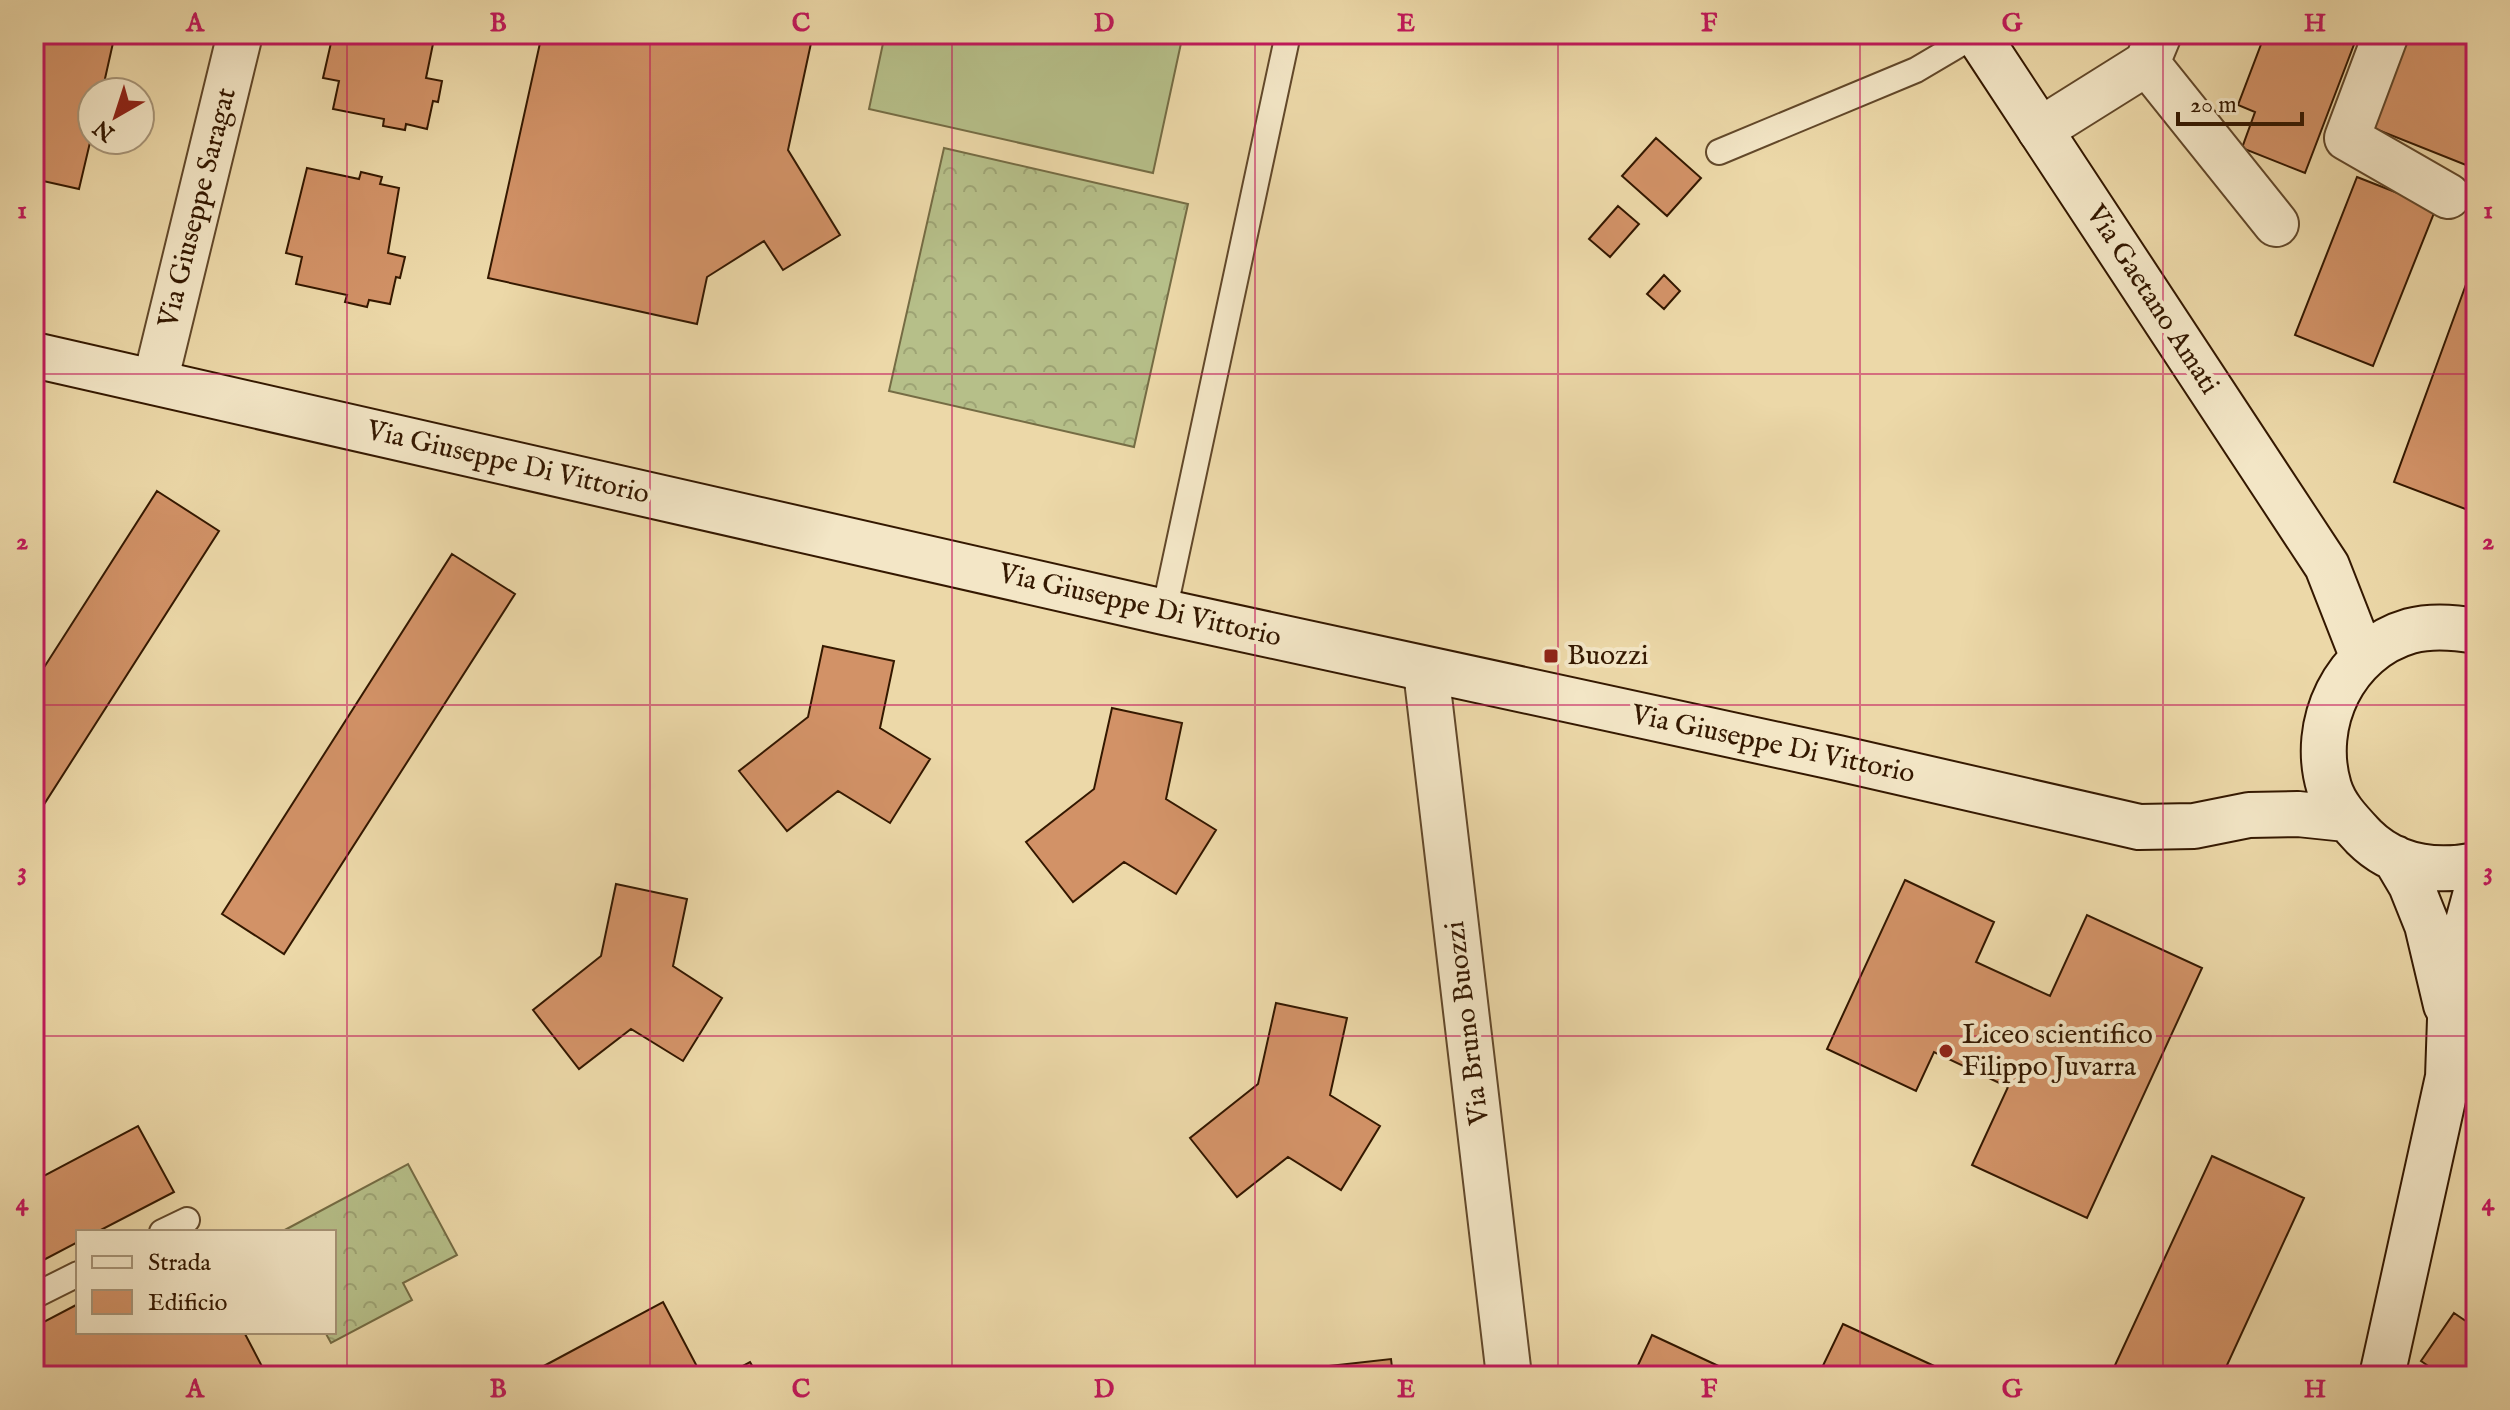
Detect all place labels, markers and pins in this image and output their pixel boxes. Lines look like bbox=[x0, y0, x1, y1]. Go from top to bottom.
place label: Buozzi bbox=[1567, 639, 1648, 674]
marker: Buozzi bbox=[1542, 647, 1560, 665]
place label: Liceo scientifico Filippo Juvarra bbox=[1962, 1018, 2153, 1085]
marker: Liceo scientifico Filippo Juvarra bbox=[1937, 1042, 1955, 1060]

